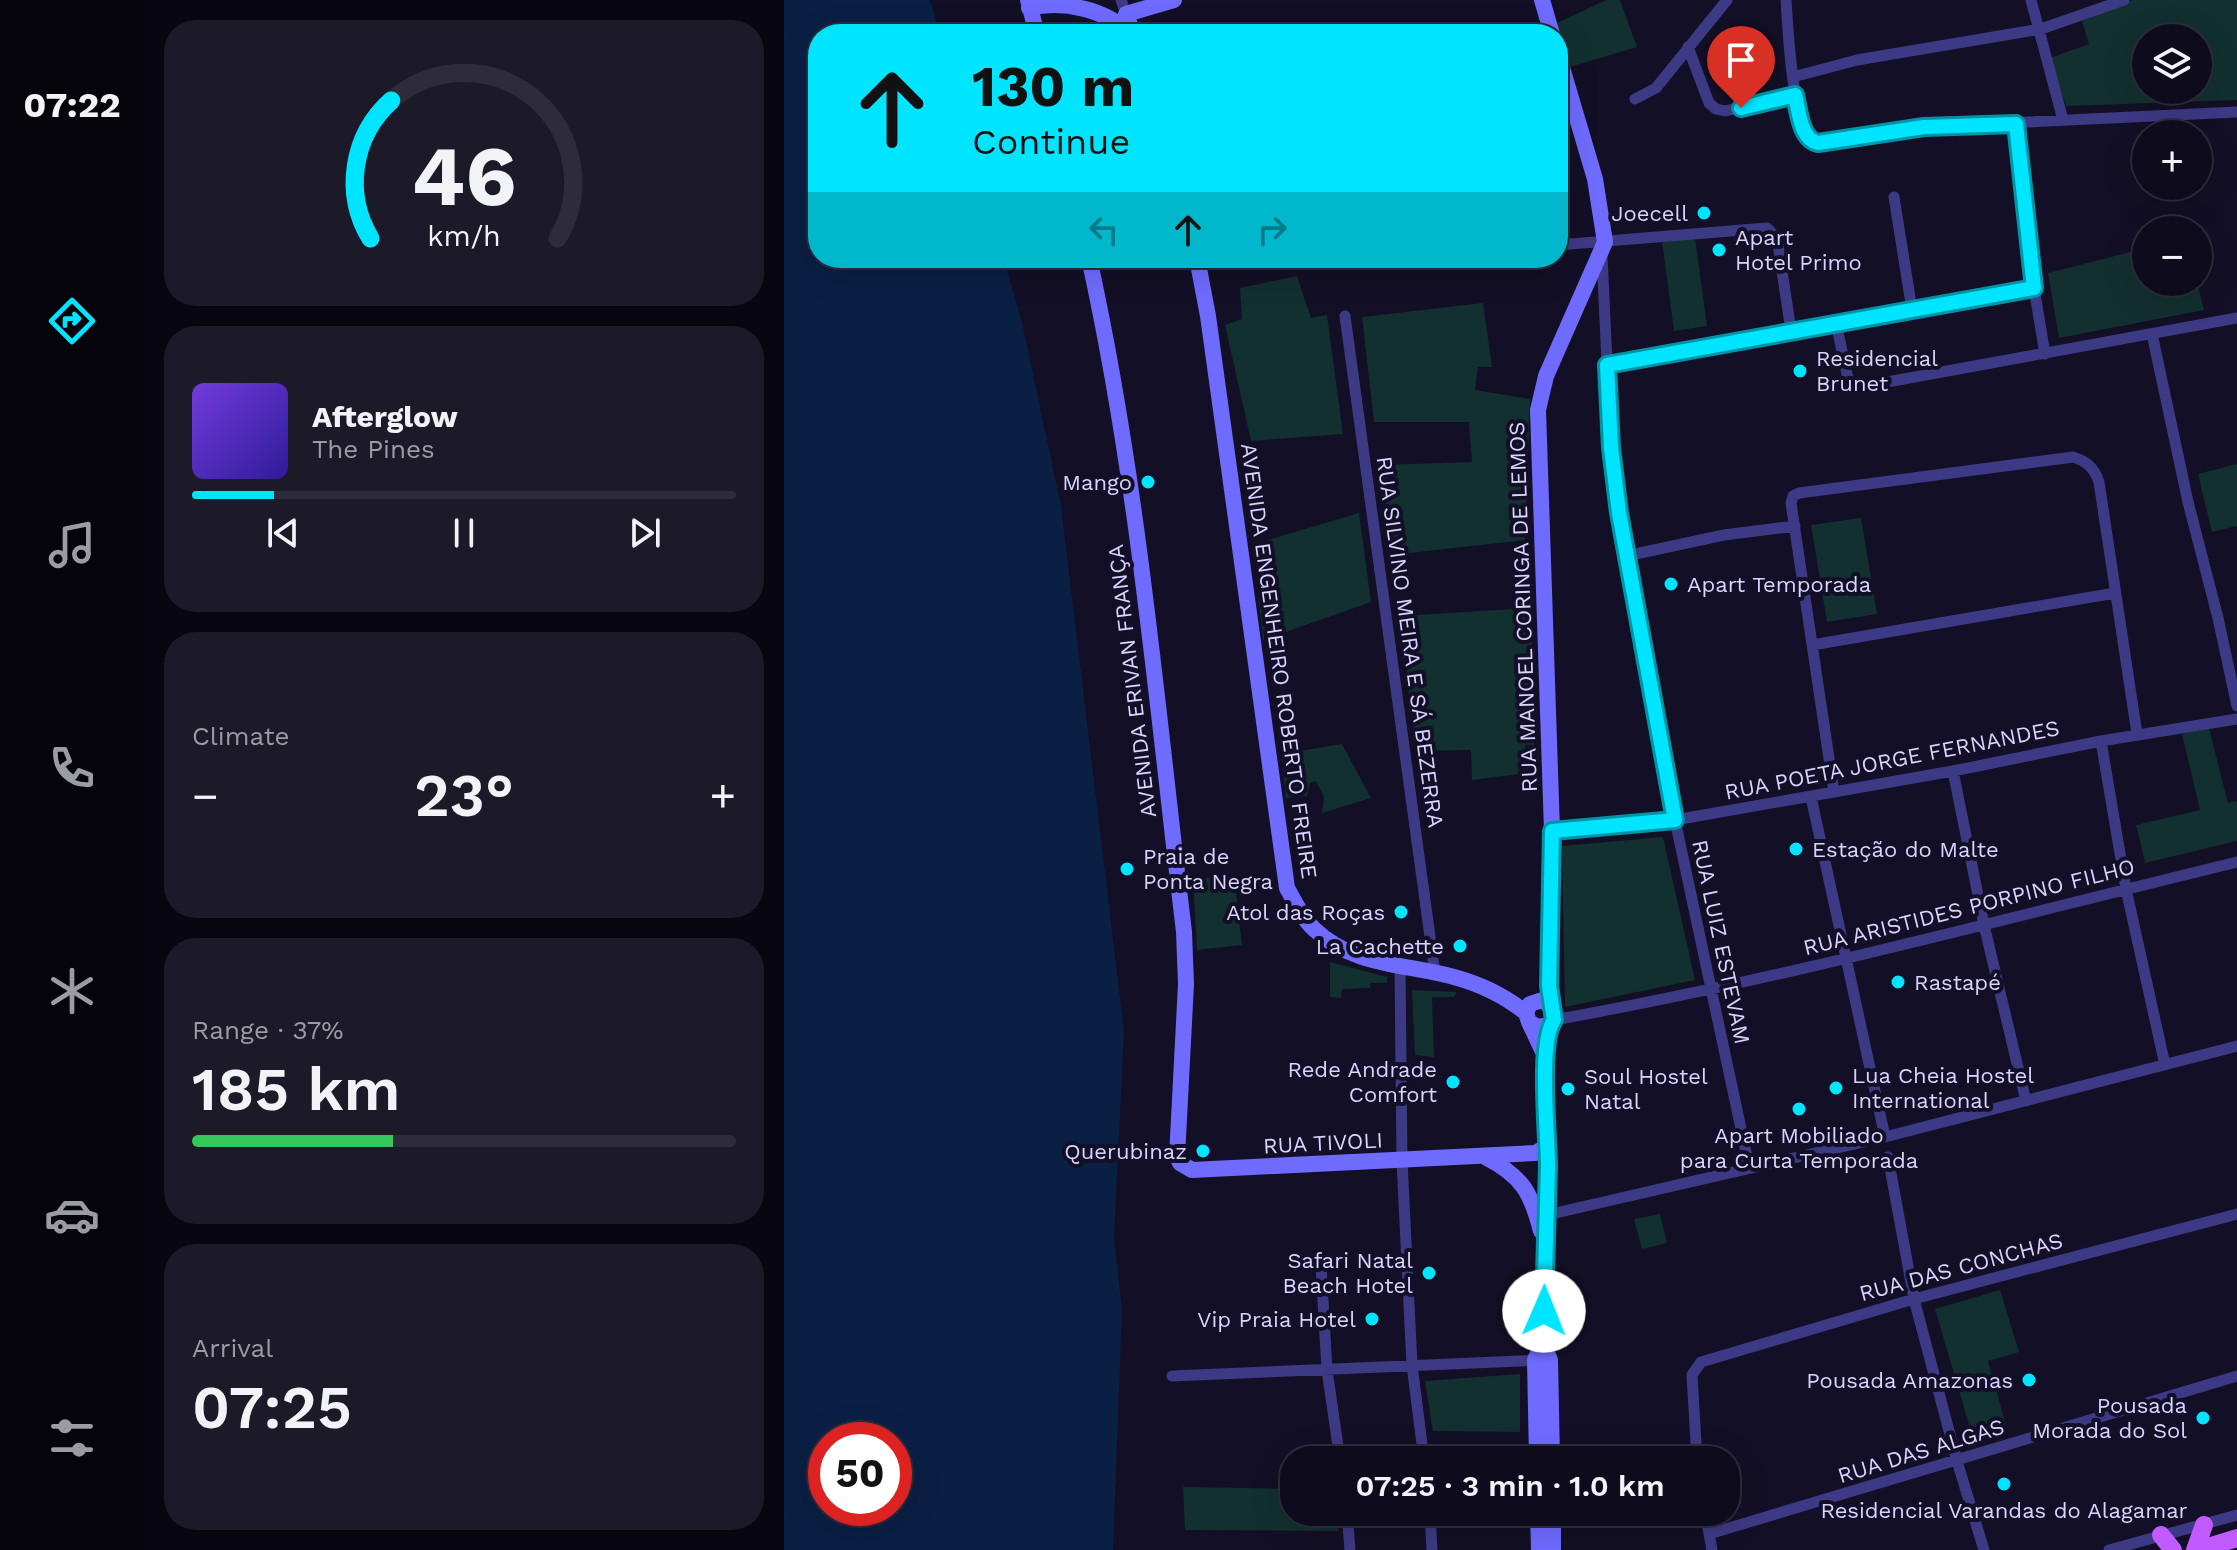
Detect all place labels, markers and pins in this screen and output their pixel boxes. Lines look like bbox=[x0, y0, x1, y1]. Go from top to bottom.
pin bbox=[1707, 26, 1775, 108]
place label: Joecell bbox=[1611, 201, 1688, 226]
marker: Joecell bbox=[1695, 204, 1713, 222]
place label: Apart Hotel Primo bbox=[1735, 225, 1862, 275]
marker: Apart Hotel Primo bbox=[1710, 241, 1728, 259]
place label: Residencial Brunet bbox=[1816, 346, 1938, 396]
marker: Residencial Brunet bbox=[1791, 362, 1809, 380]
place label: Mango bbox=[1062, 470, 1132, 495]
marker: Mango bbox=[1139, 473, 1157, 491]
place label: Apart Temporada bbox=[1687, 572, 1871, 597]
marker: Apart Temporada bbox=[1662, 575, 1680, 593]
place label: Estação do Malte bbox=[1812, 837, 1999, 862]
marker: Estação do Malte bbox=[1787, 840, 1805, 858]
place label: Praia de Ponta Negra bbox=[1143, 844, 1273, 894]
marker: Praia de Ponta Negra bbox=[1118, 860, 1136, 878]
place label: Atol das Roças bbox=[1226, 900, 1385, 925]
marker: Atol das Roças bbox=[1392, 903, 1410, 921]
place label: La Cachette bbox=[1316, 934, 1444, 959]
marker: La Cachette bbox=[1451, 937, 1469, 955]
place label: Rastapé bbox=[1914, 970, 2001, 995]
marker: Rastapé bbox=[1889, 973, 1907, 991]
place label: Rede Andrade Comfort bbox=[1287, 1057, 1437, 1107]
place label: Lua Cheia Hostel International bbox=[1852, 1063, 2034, 1113]
place label: Soul Hostel Natal bbox=[1584, 1064, 1708, 1114]
marker: Rede Andrade Comfort bbox=[1444, 1073, 1462, 1091]
marker: Lua Cheia Hostel International bbox=[1827, 1079, 1845, 1097]
marker: Soul Hostel Natal bbox=[1559, 1080, 1577, 1098]
marker: Apart Mobiliado para Curta Temporada bbox=[1790, 1100, 1808, 1118]
place label: Apart Mobiliado para Curta Temporada bbox=[1680, 1123, 1918, 1173]
place label: Querubinaz bbox=[1064, 1139, 1187, 1164]
marker: Querubinaz bbox=[1194, 1142, 1212, 1160]
place label: Safari Natal Beach Hotel bbox=[1282, 1248, 1413, 1298]
marker: Safari Natal Beach Hotel bbox=[1420, 1264, 1438, 1282]
place label: Vip Praia Hotel bbox=[1197, 1307, 1356, 1332]
marker: Vip Praia Hotel bbox=[1363, 1310, 1381, 1328]
place label: Pousada Amazonas bbox=[1806, 1368, 2013, 1393]
marker: Pousada Amazonas bbox=[2020, 1371, 2038, 1389]
place label: Pousada Morada do Sol bbox=[2032, 1393, 2187, 1443]
marker: Pousada Morada do Sol bbox=[2194, 1409, 2212, 1427]
marker: Residencial Varandas do Alagamar bbox=[1995, 1475, 2013, 1493]
place label: Residencial Varandas do Alagamar bbox=[1820, 1498, 2188, 1523]

